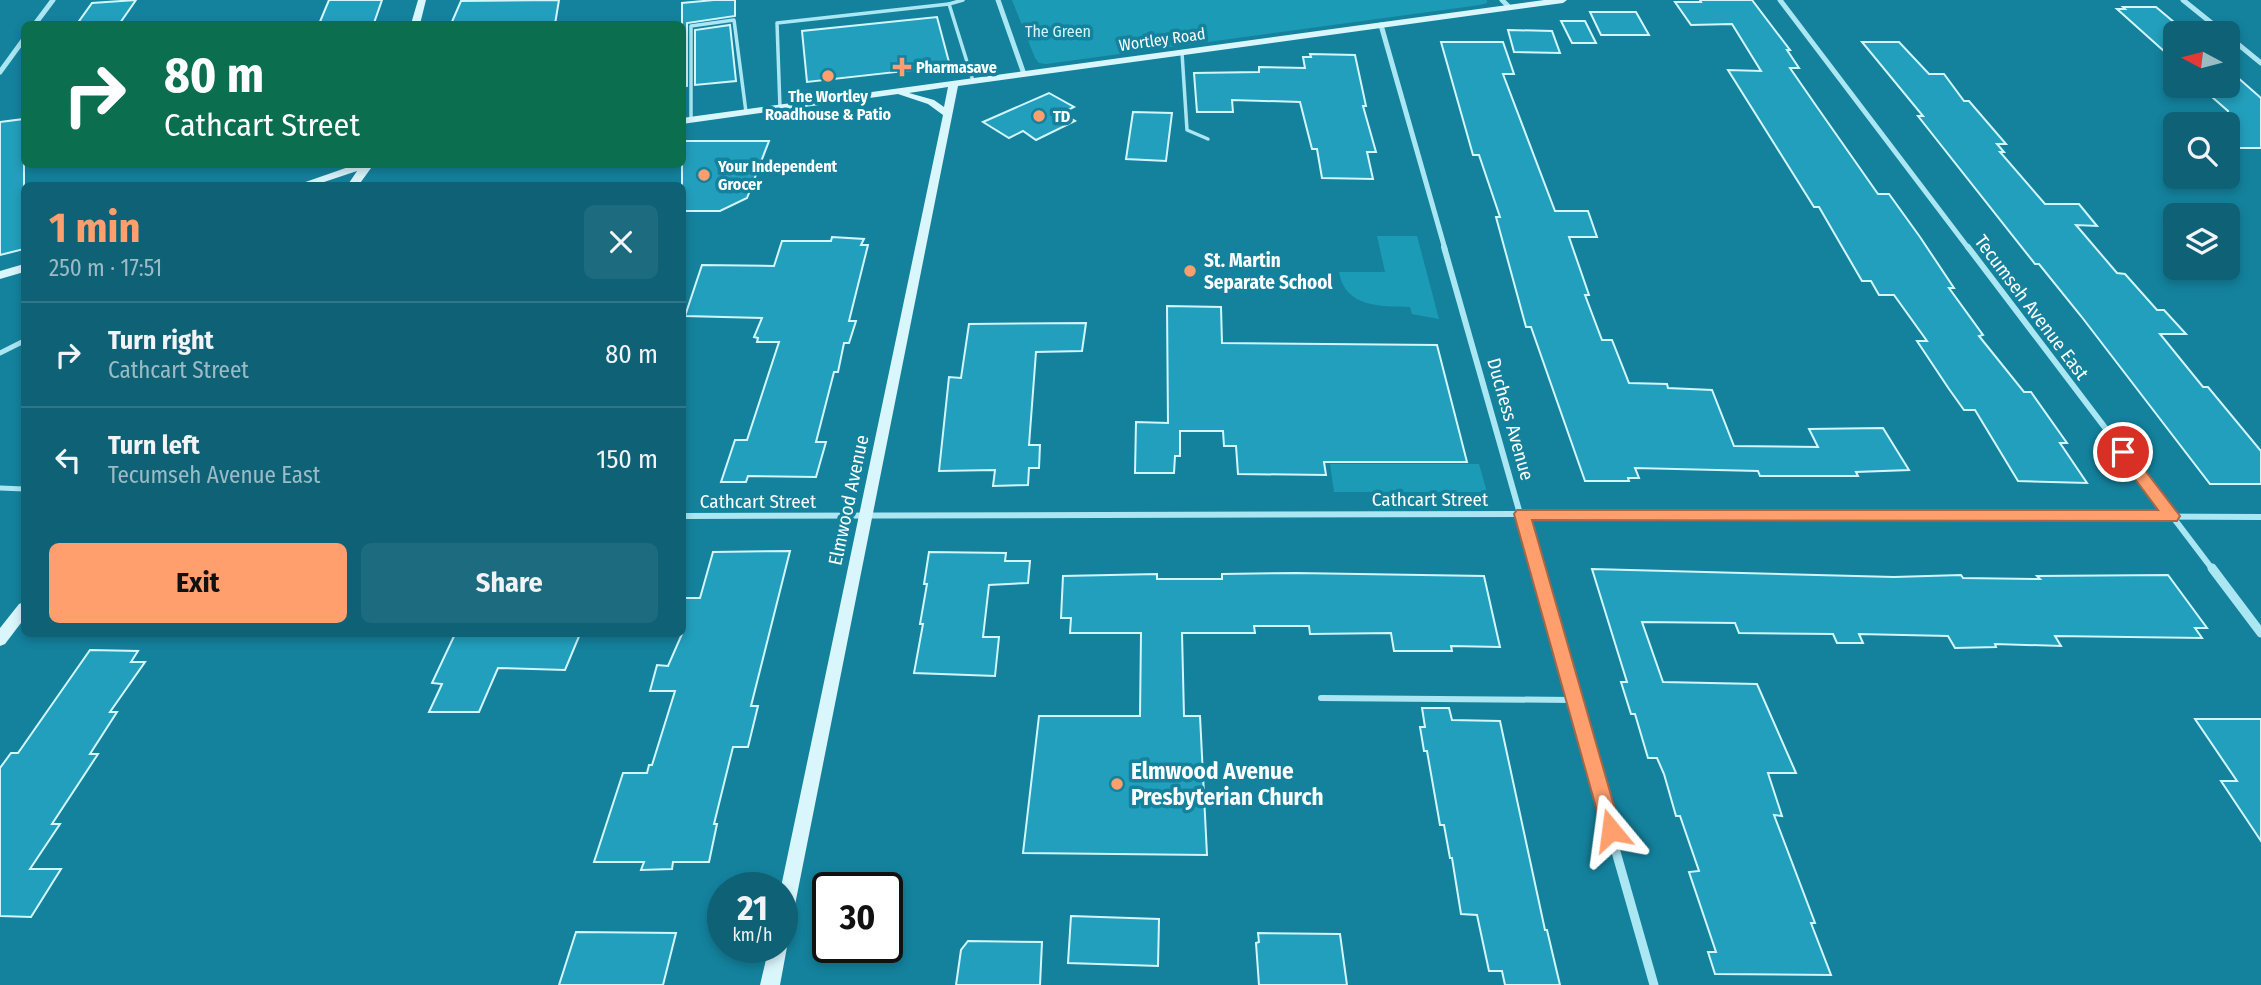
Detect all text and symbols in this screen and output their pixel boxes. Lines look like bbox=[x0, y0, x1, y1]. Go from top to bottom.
north arrow bbox=[2163, 21, 2240, 98]
map controls bbox=[2163, 21, 2240, 280]
park label: The Green bbox=[1025, 22, 1091, 41]
street label: Wortley Road bbox=[1118, 24, 1206, 55]
text: 80 m bbox=[164, 46, 264, 105]
icon: right bbox=[49, 49, 140, 140]
place label: Pharmasave bbox=[916, 58, 997, 77]
marker: Pharmasave bbox=[894, 59, 910, 75]
marker: The Wortley Roadhouse & Patio bbox=[820, 68, 836, 84]
place label: The Wortley Roadhouse & Patio bbox=[765, 87, 892, 124]
text: Cathcart Street bbox=[164, 106, 360, 144]
place label: TD bbox=[1053, 107, 1071, 126]
marker: TD bbox=[1031, 108, 1047, 124]
button: search bbox=[2163, 112, 2240, 189]
place label: Your Independent Grocer bbox=[717, 157, 838, 194]
marker: Your Independent Grocer bbox=[696, 167, 712, 183]
text: 1 min bbox=[49, 203, 140, 253]
button: layers bbox=[2163, 203, 2240, 280]
button: close bbox=[584, 205, 658, 279]
street label: Tecumseh Avenue East bbox=[1970, 230, 2094, 385]
place label: St. Martin Separate School bbox=[1204, 249, 1333, 294]
text: 250 m · 17:51 bbox=[49, 254, 162, 282]
marker: St. Martin Separate School bbox=[1182, 263, 1198, 279]
text: Turn right bbox=[108, 325, 214, 356]
icon: right bbox=[49, 336, 87, 374]
text: 80 m bbox=[605, 339, 658, 370]
street label: Duchess Avenue bbox=[1482, 355, 1539, 483]
text: Cathcart Street bbox=[108, 356, 249, 384]
pin bbox=[2093, 422, 2153, 482]
text: Turn left bbox=[108, 430, 200, 461]
street label: Elmwood Avenue bbox=[823, 433, 874, 567]
icon: arrive bbox=[2104, 433, 2142, 471]
icon: left bbox=[49, 441, 87, 479]
text: 150 m bbox=[596, 444, 658, 475]
text: Tecumseh Avenue East bbox=[108, 461, 320, 489]
street label: Cathcart Street bbox=[1372, 488, 1489, 511]
street label: Cathcart Street bbox=[700, 490, 817, 513]
button: Exit bbox=[49, 543, 347, 623]
button: Share bbox=[361, 543, 658, 623]
place label: Elmwood Avenue Presbyterian Church bbox=[1131, 757, 1323, 811]
marker: Elmwood Avenue Presbyterian Church bbox=[1109, 776, 1125, 792]
position arrow bbox=[1574, 793, 1648, 867]
speed limit sign: 30 bbox=[812, 872, 903, 963]
text: 21 bbox=[737, 887, 768, 929]
text: km/h bbox=[732, 924, 773, 946]

